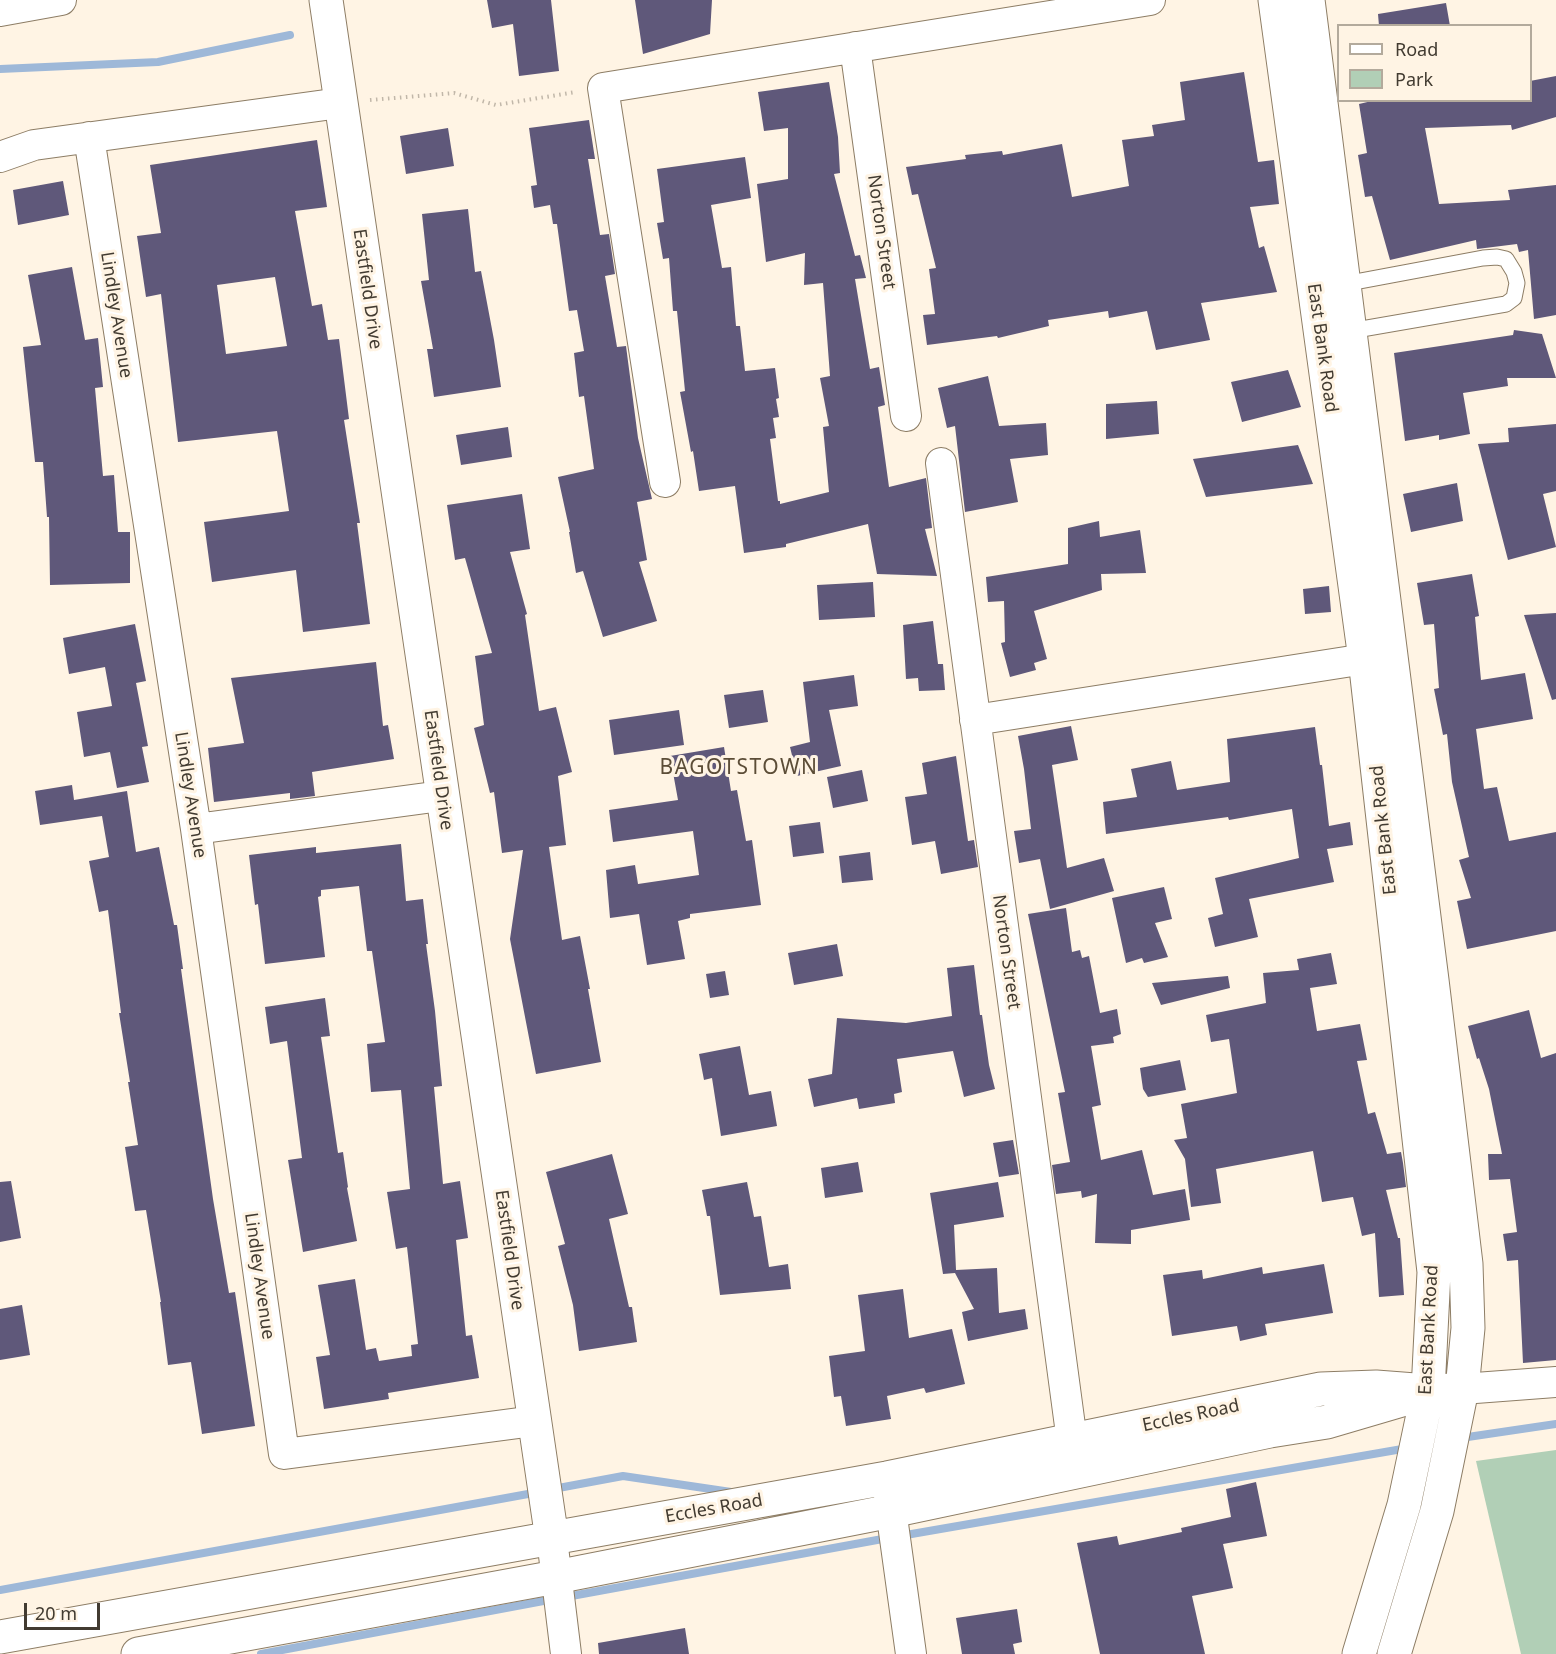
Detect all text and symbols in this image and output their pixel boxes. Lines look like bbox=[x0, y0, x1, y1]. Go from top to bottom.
legend bbox=[1337, 24, 1532, 102]
text: Road bbox=[1395, 37, 1438, 61]
text: Park bbox=[1395, 67, 1433, 91]
street label: Norton Street bbox=[862, 173, 900, 291]
street label: Eastfield Drive bbox=[348, 228, 386, 350]
street label: Lindley Avenue bbox=[95, 250, 137, 380]
street label: East Bank Road bbox=[1302, 282, 1342, 414]
street label: Eastfield Drive bbox=[419, 709, 457, 831]
street label: Lindley Avenue bbox=[169, 730, 211, 860]
district label: BAGOTSTOWN bbox=[660, 755, 818, 781]
street label: East Bank Road bbox=[1366, 764, 1402, 896]
street label: Norton Street bbox=[987, 893, 1025, 1011]
street label: Eastfield Drive bbox=[490, 1189, 528, 1311]
street label: Lindley Avenue bbox=[239, 1211, 279, 1341]
street label: East Bank Road bbox=[1415, 1264, 1443, 1396]
street label: Eccles Road bbox=[1141, 1395, 1241, 1437]
street label: Eccles Road bbox=[664, 1490, 764, 1528]
scale bar bbox=[27, 1591, 104, 1629]
text: 20 m bbox=[35, 1601, 77, 1625]

